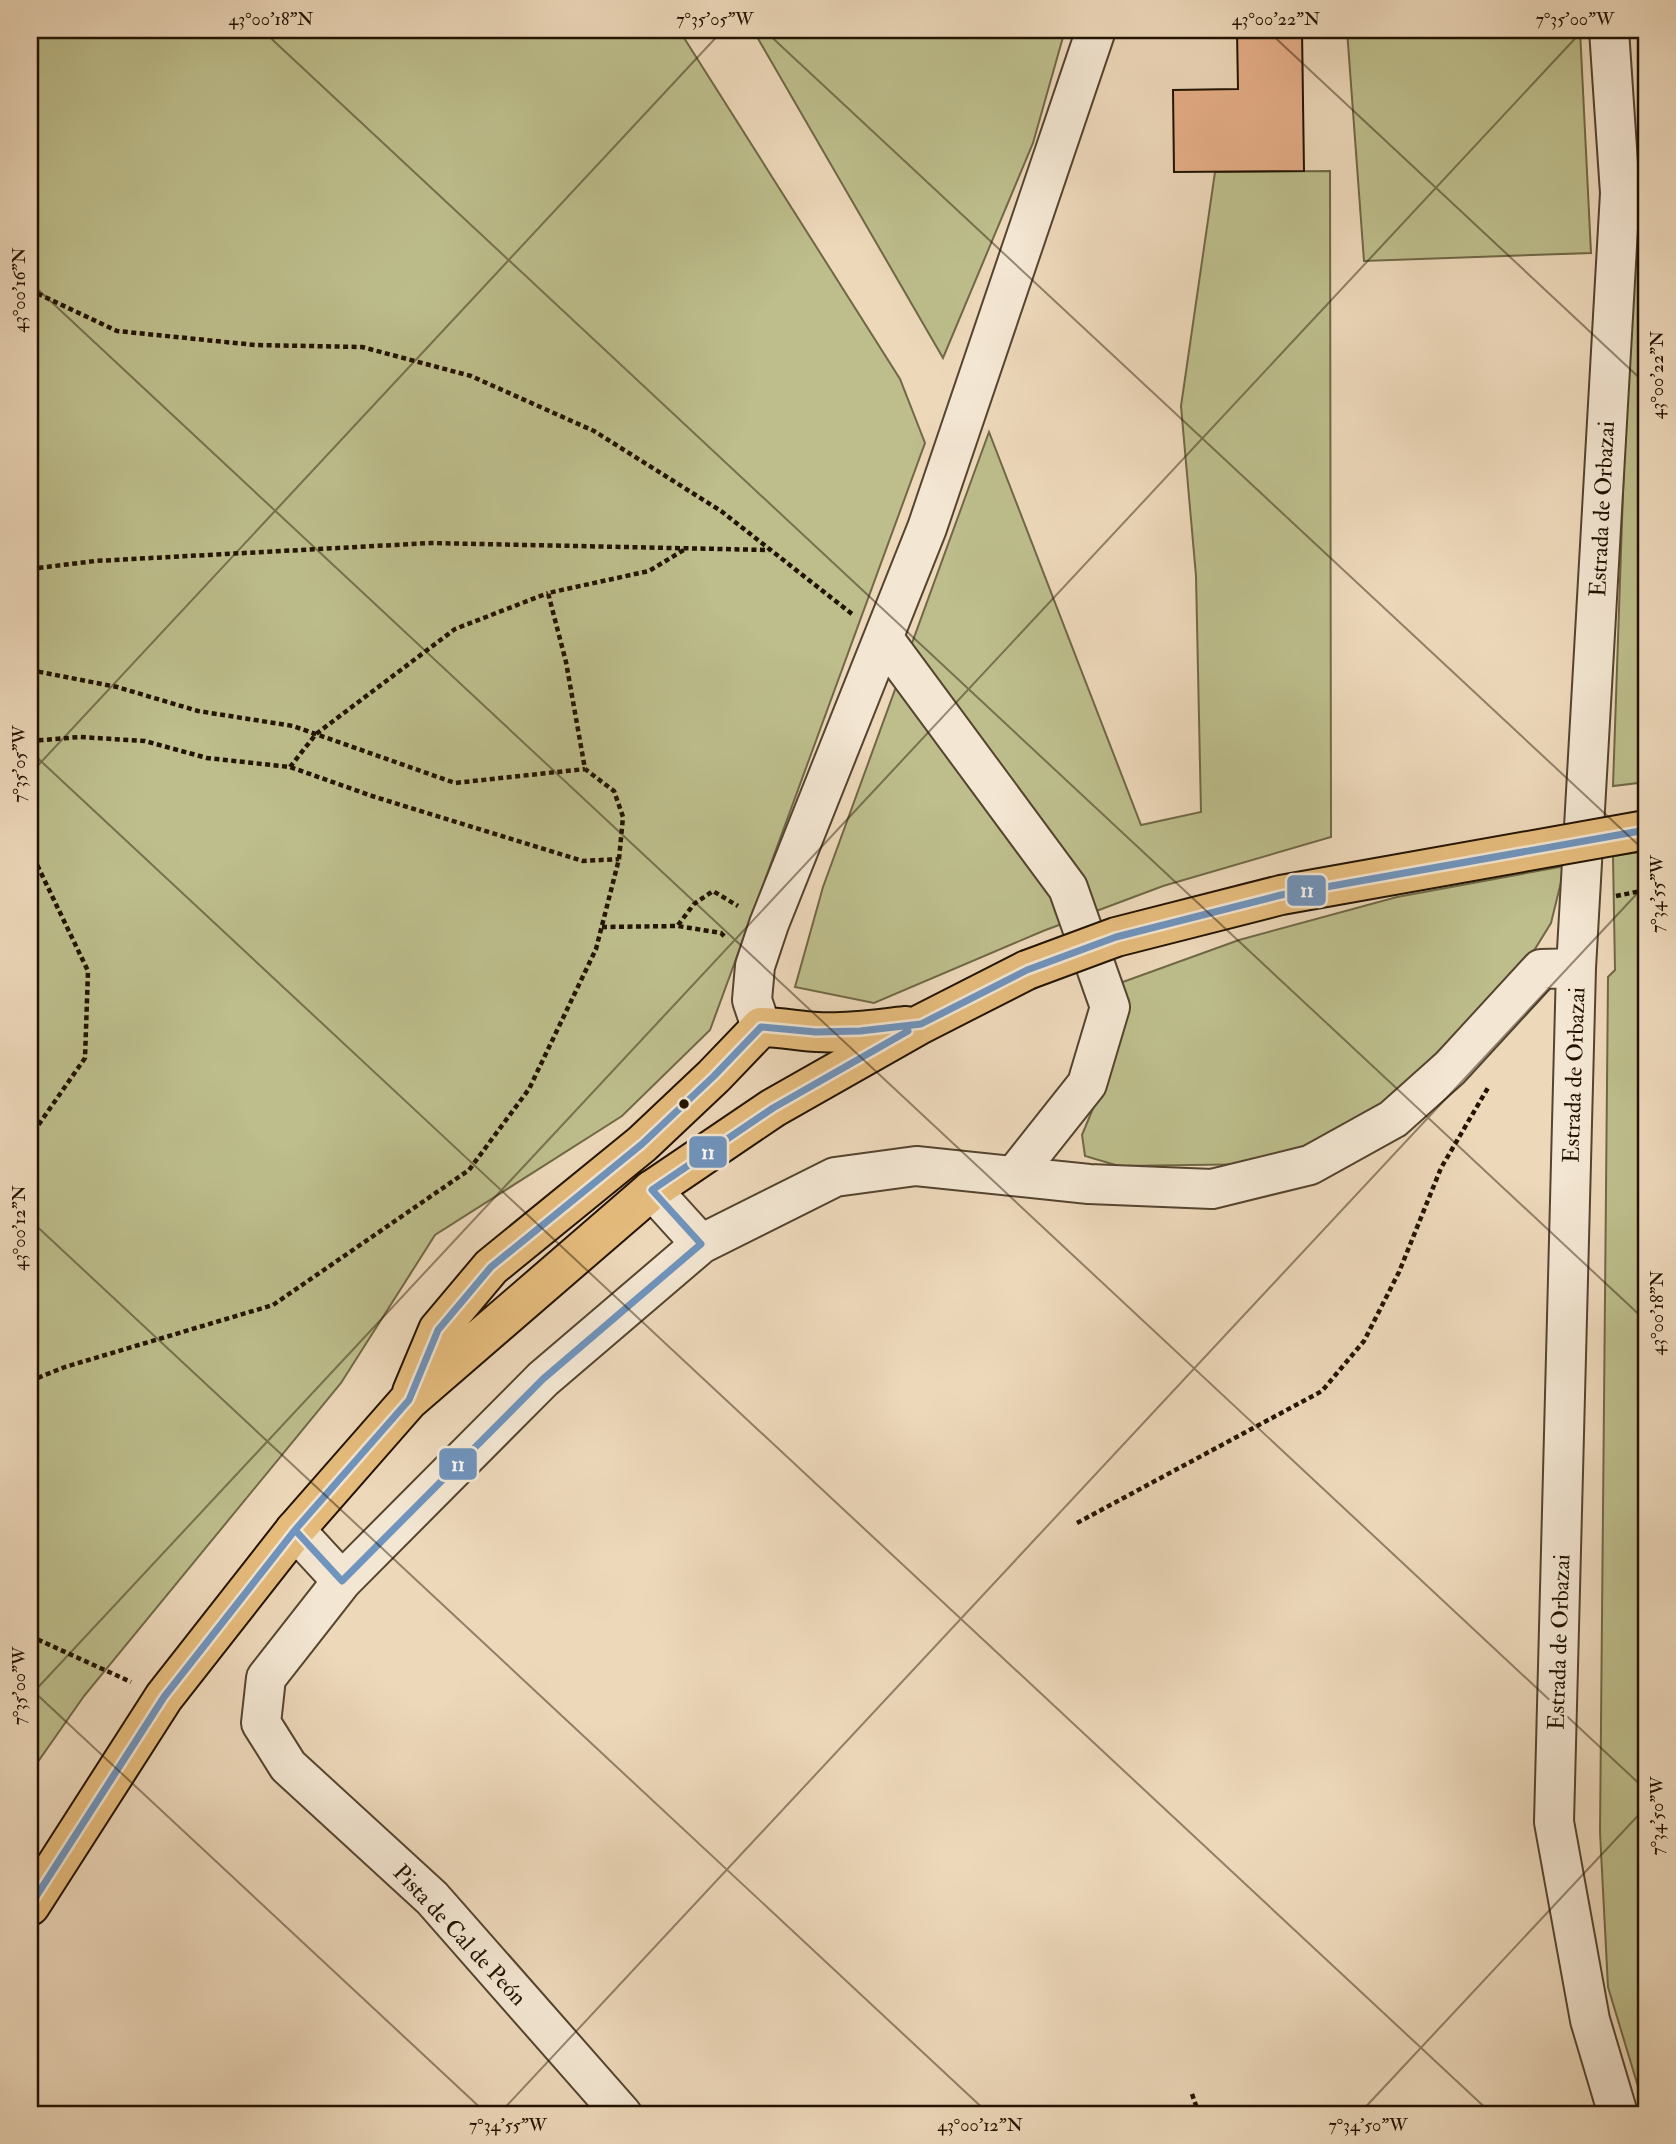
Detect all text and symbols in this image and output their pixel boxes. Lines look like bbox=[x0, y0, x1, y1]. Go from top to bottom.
text: 43°00'18"N bbox=[229, 8, 313, 31]
text: 7°35'05"W bbox=[676, 8, 754, 31]
text: 43°00'22"N bbox=[1232, 8, 1320, 31]
text: 7°35'00"W bbox=[1536, 8, 1615, 31]
text: 43°00'16"N bbox=[8, 247, 31, 333]
text: 43°00'22"N bbox=[1646, 331, 1669, 419]
street label: Estrada de Orbazai bbox=[1583, 420, 1621, 598]
text: 7°35'05"W bbox=[8, 725, 31, 803]
text: 7°34'55"W bbox=[1646, 854, 1669, 933]
line badge: 11 bbox=[1286, 874, 1327, 907]
text: 11 bbox=[1300, 879, 1314, 903]
street label: Estrada de Orbazai bbox=[1556, 987, 1592, 1163]
unlabelled marker bbox=[677, 1097, 691, 1111]
line badge: 11 bbox=[688, 1135, 728, 1169]
text: 11 bbox=[701, 1141, 715, 1165]
text: 43°00'12"N bbox=[8, 1185, 31, 1271]
text: 43°00'18"N bbox=[1646, 1271, 1669, 1355]
line badge: 11 bbox=[438, 1447, 478, 1481]
text: 11 bbox=[451, 1453, 465, 1477]
street label: Estrada de Orbazai bbox=[1541, 1554, 1577, 1730]
text: 7°35'00"W bbox=[8, 1646, 31, 1725]
text: 7°34'50"W bbox=[1646, 1776, 1669, 1855]
street label: Pista de Cal de Peón bbox=[387, 1858, 533, 2012]
text: 7°34'55"W bbox=[469, 2114, 548, 2137]
text: 43°00'12"N bbox=[937, 2114, 1023, 2137]
text: 7°34'50"W bbox=[1329, 2114, 1408, 2137]

